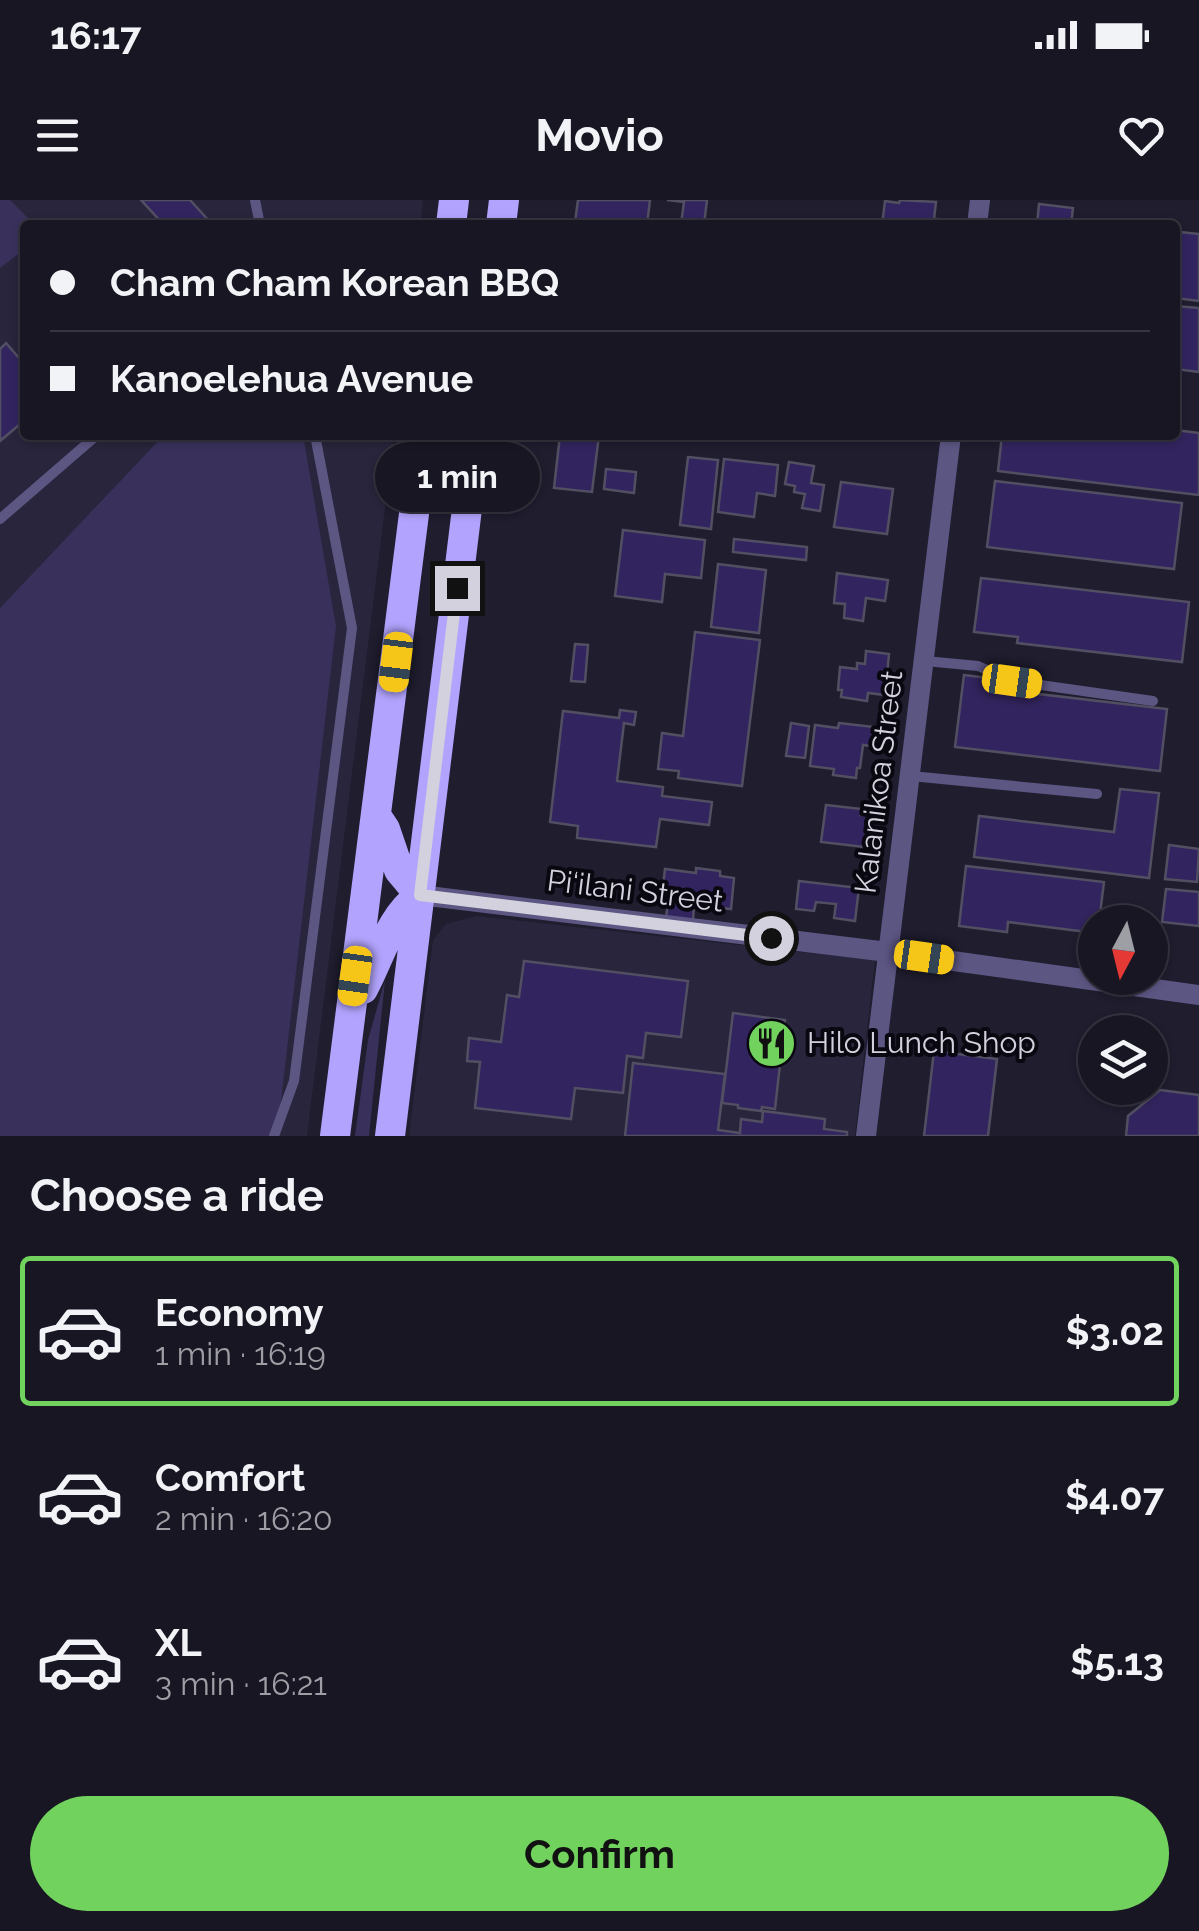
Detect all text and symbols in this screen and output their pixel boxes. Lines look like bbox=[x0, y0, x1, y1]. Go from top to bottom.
text: 16:17 bbox=[50, 13, 141, 58]
icon: menu bbox=[30, 108, 85, 163]
icon: heart bbox=[1114, 108, 1169, 163]
text: Movio bbox=[535, 109, 664, 162]
text: Cham Cham Korean BBQ bbox=[110, 260, 559, 305]
text: Kanoelehua Avenue bbox=[110, 356, 473, 401]
callout: 1 min bbox=[374, 443, 540, 513]
text: 1 min bbox=[417, 458, 498, 495]
route end bbox=[435, 566, 480, 611]
car bbox=[377, 630, 415, 694]
car bbox=[980, 662, 1044, 700]
street label: Kalanikoa Street bbox=[847, 668, 910, 895]
street label: Pi‘ilani Street bbox=[545, 862, 725, 919]
north arrow bbox=[1078, 905, 1168, 995]
map controls bbox=[1078, 905, 1168, 1105]
route start bbox=[749, 916, 794, 961]
car bbox=[892, 938, 956, 976]
car bbox=[336, 944, 374, 1008]
button: layers bbox=[1078, 1015, 1168, 1105]
restaurant icon: Hilo Lunch Shop bbox=[746, 1017, 798, 1069]
place label: Hilo Lunch Shop bbox=[807, 1025, 1036, 1060]
text: Choose a ride bbox=[30, 1169, 324, 1222]
icon: car bbox=[35, 1286, 125, 1376]
text: Economy bbox=[155, 1290, 324, 1335]
text: $3.02 bbox=[1066, 1309, 1164, 1354]
text: 1 min · 16:19 bbox=[155, 1335, 326, 1372]
icon: car bbox=[35, 1451, 125, 1541]
text: Comfort bbox=[155, 1455, 305, 1500]
text: $4.07 bbox=[1065, 1474, 1164, 1519]
text: 2 min · 16:20 bbox=[155, 1500, 333, 1537]
icon: car bbox=[35, 1616, 125, 1706]
text: XL bbox=[155, 1620, 202, 1665]
text: $5.13 bbox=[1070, 1639, 1164, 1684]
text: 3 min · 16:21 bbox=[155, 1665, 327, 1702]
button: Confirm bbox=[30, 1796, 1169, 1911]

